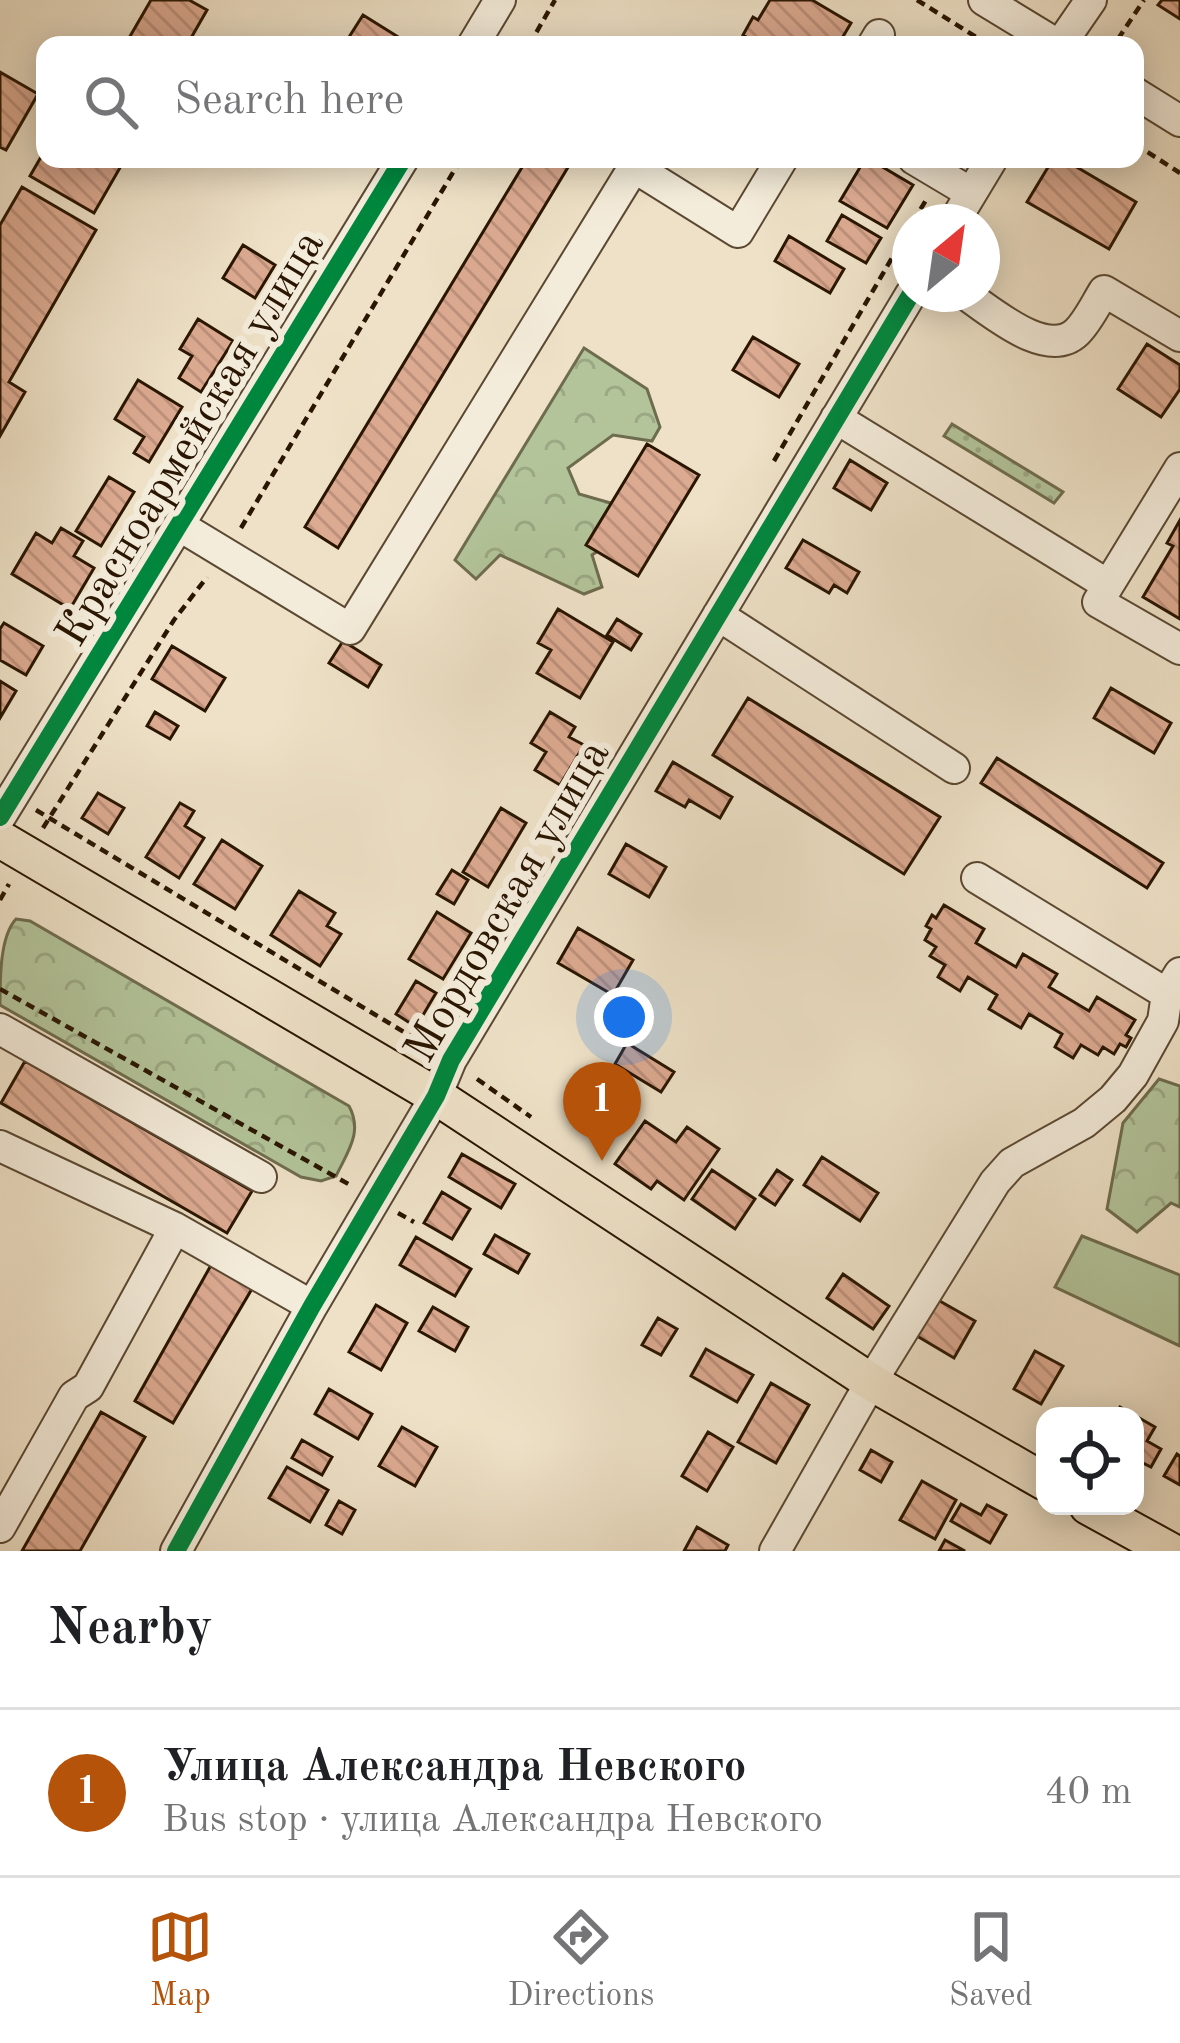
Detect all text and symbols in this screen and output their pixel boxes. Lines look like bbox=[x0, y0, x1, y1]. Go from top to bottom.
search box bbox=[36, 36, 1144, 168]
icon: search bbox=[78, 69, 144, 135]
text: Search here bbox=[174, 79, 404, 124]
north arrow bbox=[892, 204, 1000, 312]
street label: Красноармейская улица bbox=[50, 223, 334, 655]
street label: Мордовская улица bbox=[399, 734, 619, 1071]
your location bbox=[594, 987, 654, 1047]
pin: 1 bbox=[563, 1062, 641, 1161]
map controls bbox=[1036, 1407, 1144, 1515]
button: locate bbox=[1036, 1407, 1144, 1515]
text: Nearby bbox=[48, 1604, 213, 1655]
text: Улица Александра Невского bbox=[162, 1746, 747, 1791]
text: 1 bbox=[76, 1773, 98, 1812]
text: 40 m bbox=[1045, 1773, 1132, 1812]
text: Bus stop · улица Александра Невского bbox=[162, 1801, 823, 1840]
tab: Map bbox=[147, 1904, 213, 2017]
tab: Directions bbox=[508, 1904, 654, 2017]
tab: Saved bbox=[949, 1904, 1033, 2017]

